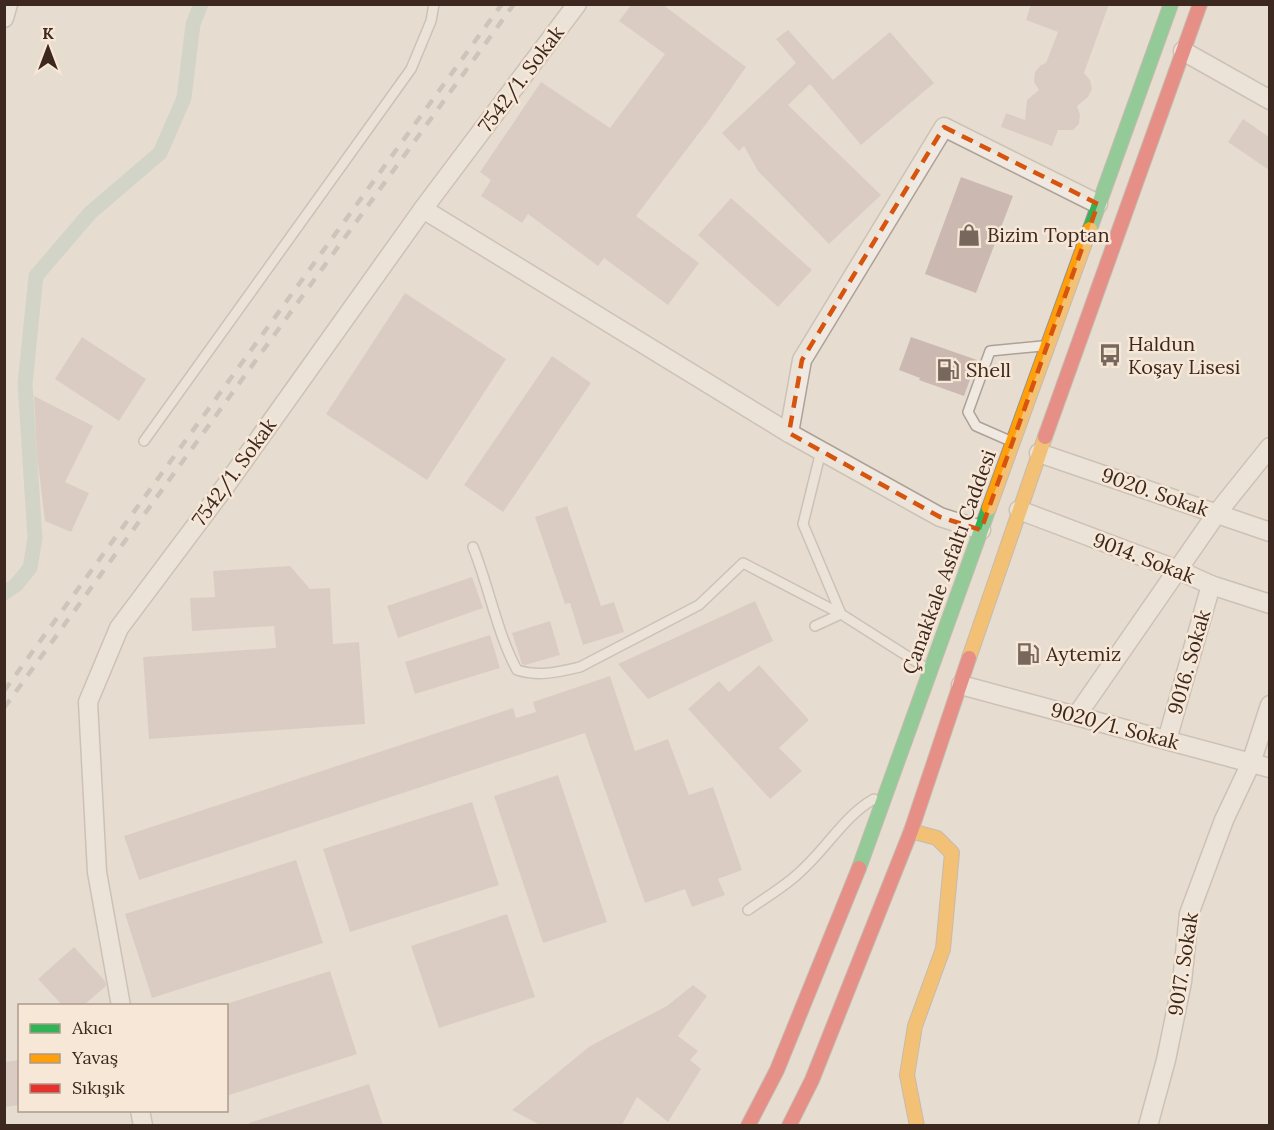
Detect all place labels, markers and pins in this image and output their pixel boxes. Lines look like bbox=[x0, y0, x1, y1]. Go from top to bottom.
shop icon: Bizim Toptan bbox=[956, 222, 982, 248]
place label: Bizim Toptan bbox=[987, 222, 1110, 247]
place label: Haldun Koşay Lisesi bbox=[1128, 331, 1240, 379]
bus stop icon: Haldun Koşay Lisesi bbox=[1097, 342, 1123, 368]
fuel station icon: Shell bbox=[935, 357, 961, 383]
place label: Shell bbox=[966, 357, 1011, 382]
fuel station icon: Aytemiz bbox=[1015, 641, 1041, 667]
place label: Aytemiz bbox=[1045, 641, 1121, 666]

